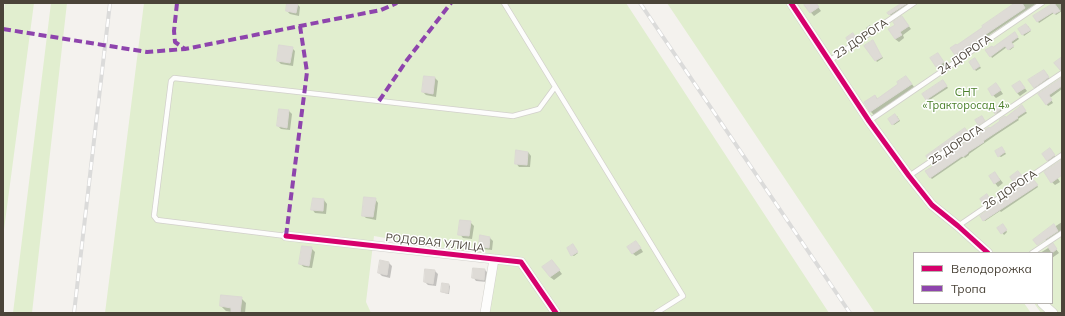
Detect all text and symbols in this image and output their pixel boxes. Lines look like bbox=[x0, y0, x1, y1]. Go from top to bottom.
street label: 23 ДОРОГА bbox=[832, 16, 890, 62]
street label: 24 ДОРОГА bbox=[936, 32, 994, 78]
park label: СНТ «Тракторосад 4» bbox=[922, 86, 1010, 112]
street label: 25 ДОРОГА bbox=[927, 122, 985, 168]
street label: 26 ДОРОГА bbox=[981, 167, 1039, 213]
street label: РОДОВАЯ УЛИЦА bbox=[385, 231, 485, 255]
legend bbox=[913, 252, 1053, 304]
text: Велодорожка bbox=[951, 261, 1032, 276]
text: Тропа bbox=[951, 281, 986, 296]

